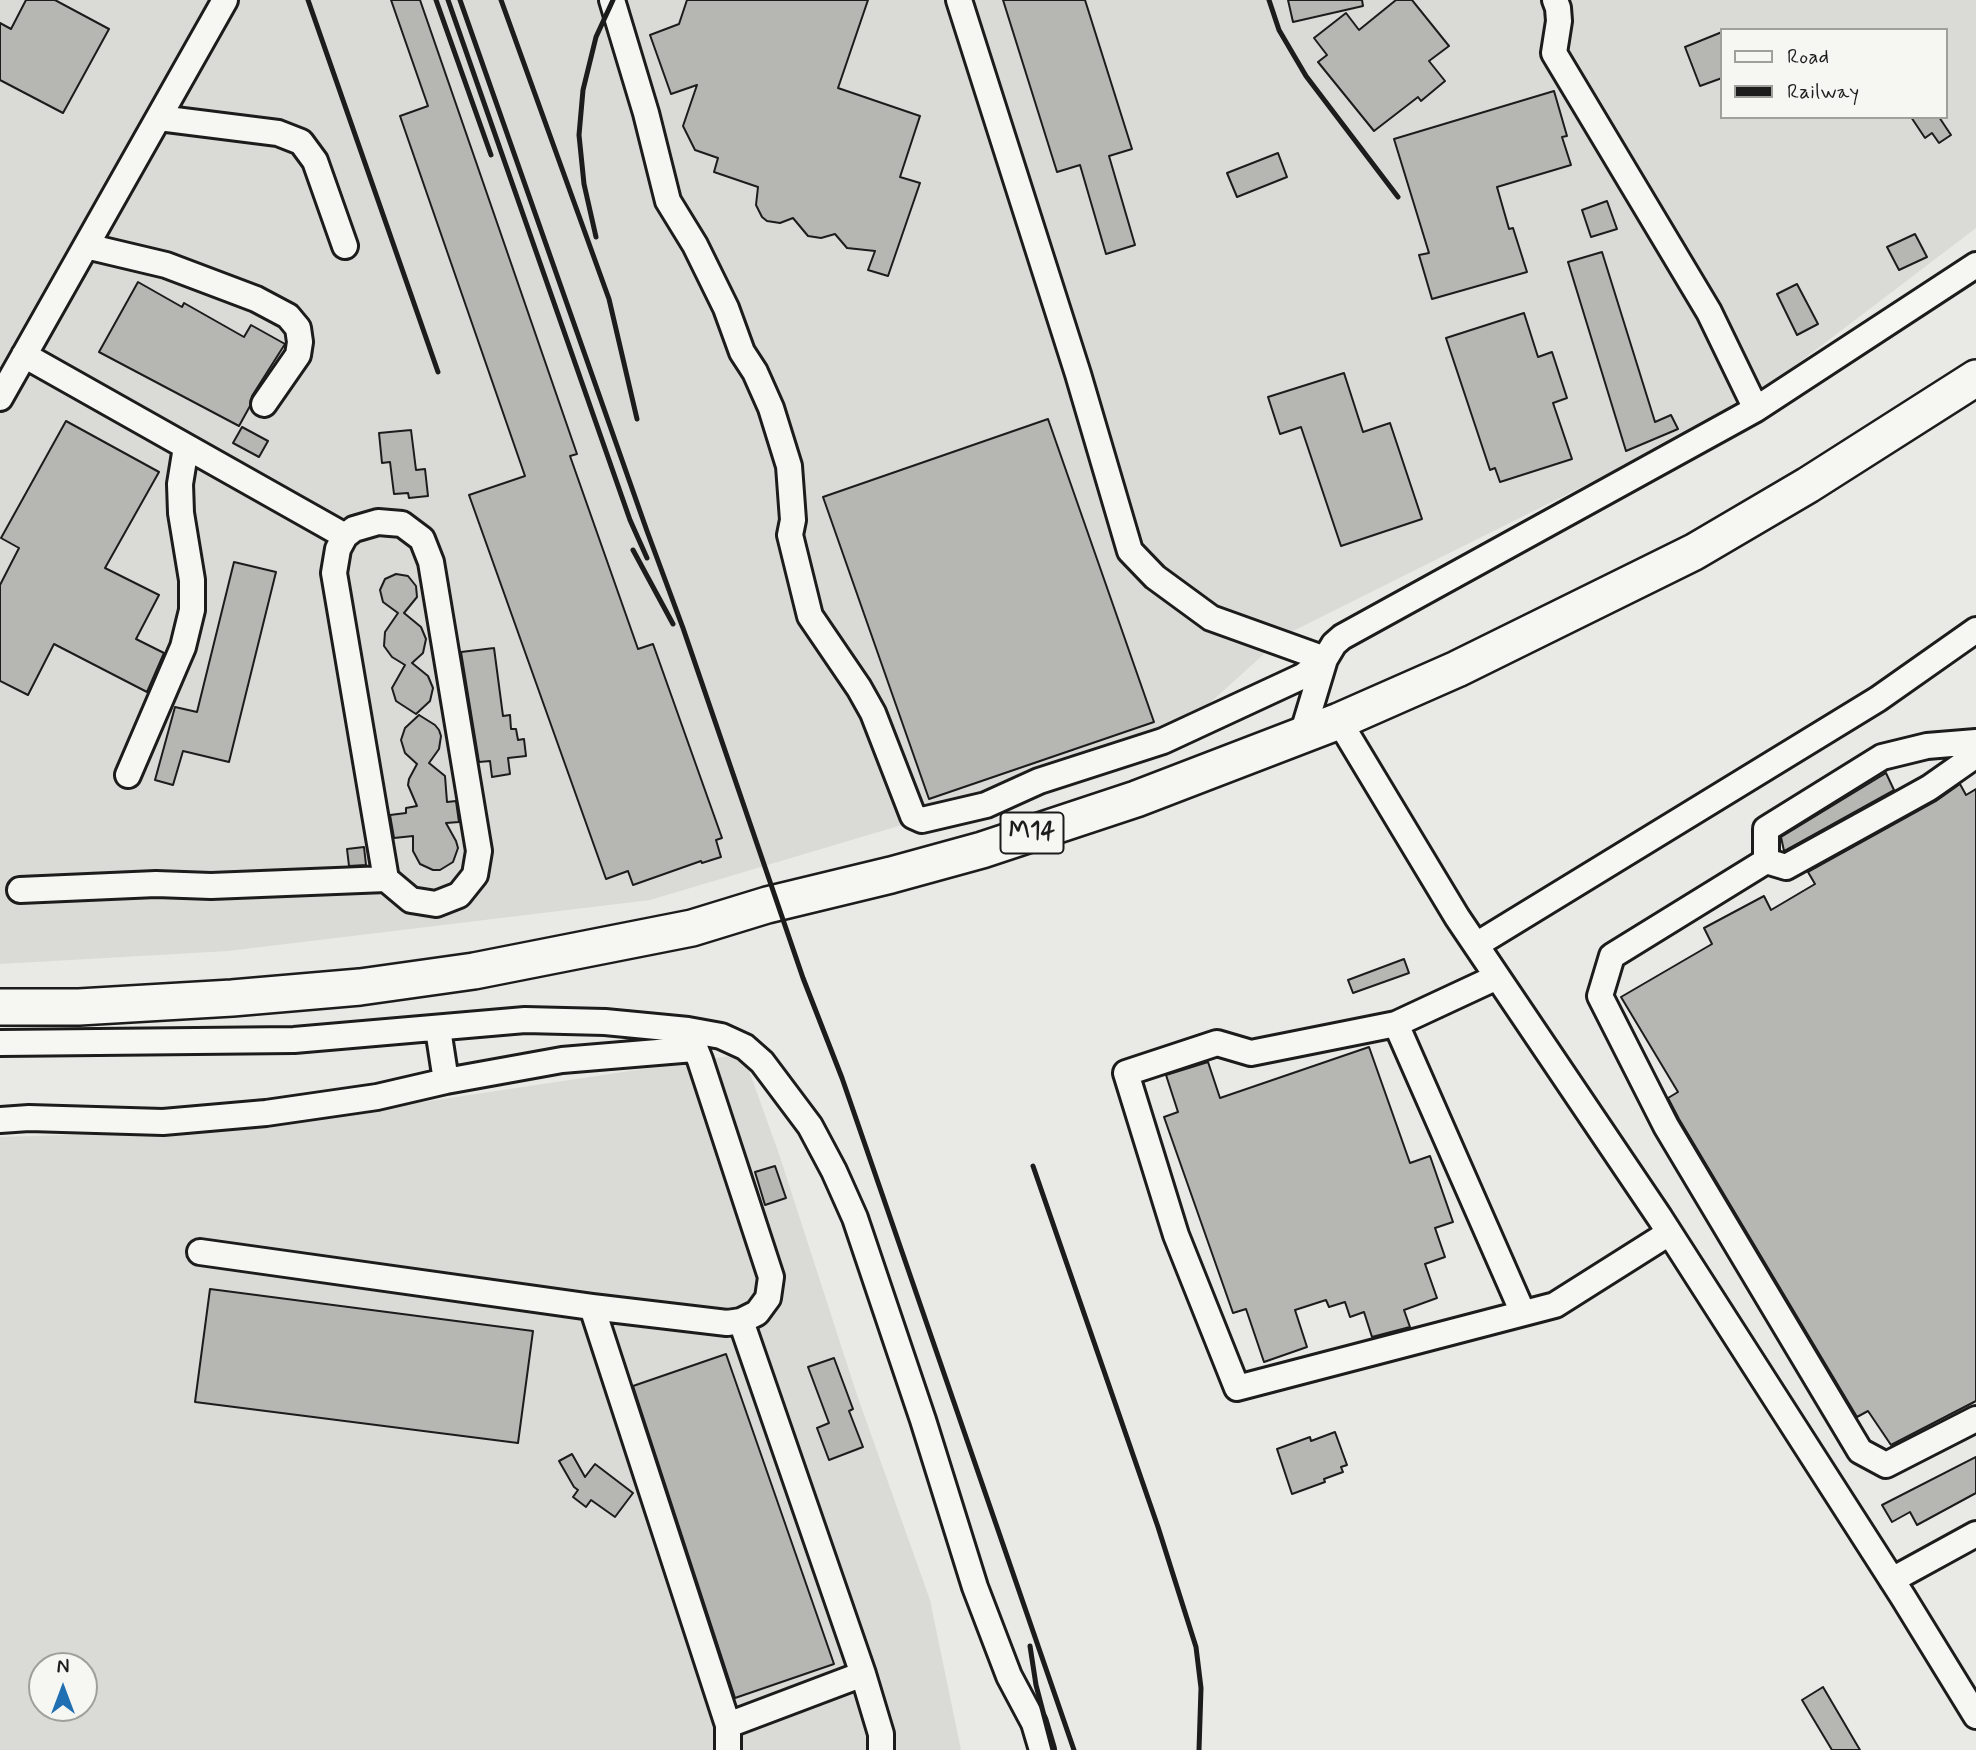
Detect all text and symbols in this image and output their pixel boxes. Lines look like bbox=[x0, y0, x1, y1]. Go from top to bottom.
legend bbox=[1720, 28, 1948, 119]
text: Road bbox=[1787, 43, 1829, 71]
text: Railway bbox=[1787, 78, 1859, 106]
road number: M14 bbox=[1000, 812, 1064, 854]
north arrow bbox=[28, 1652, 98, 1722]
text: N bbox=[57, 1655, 69, 1680]

